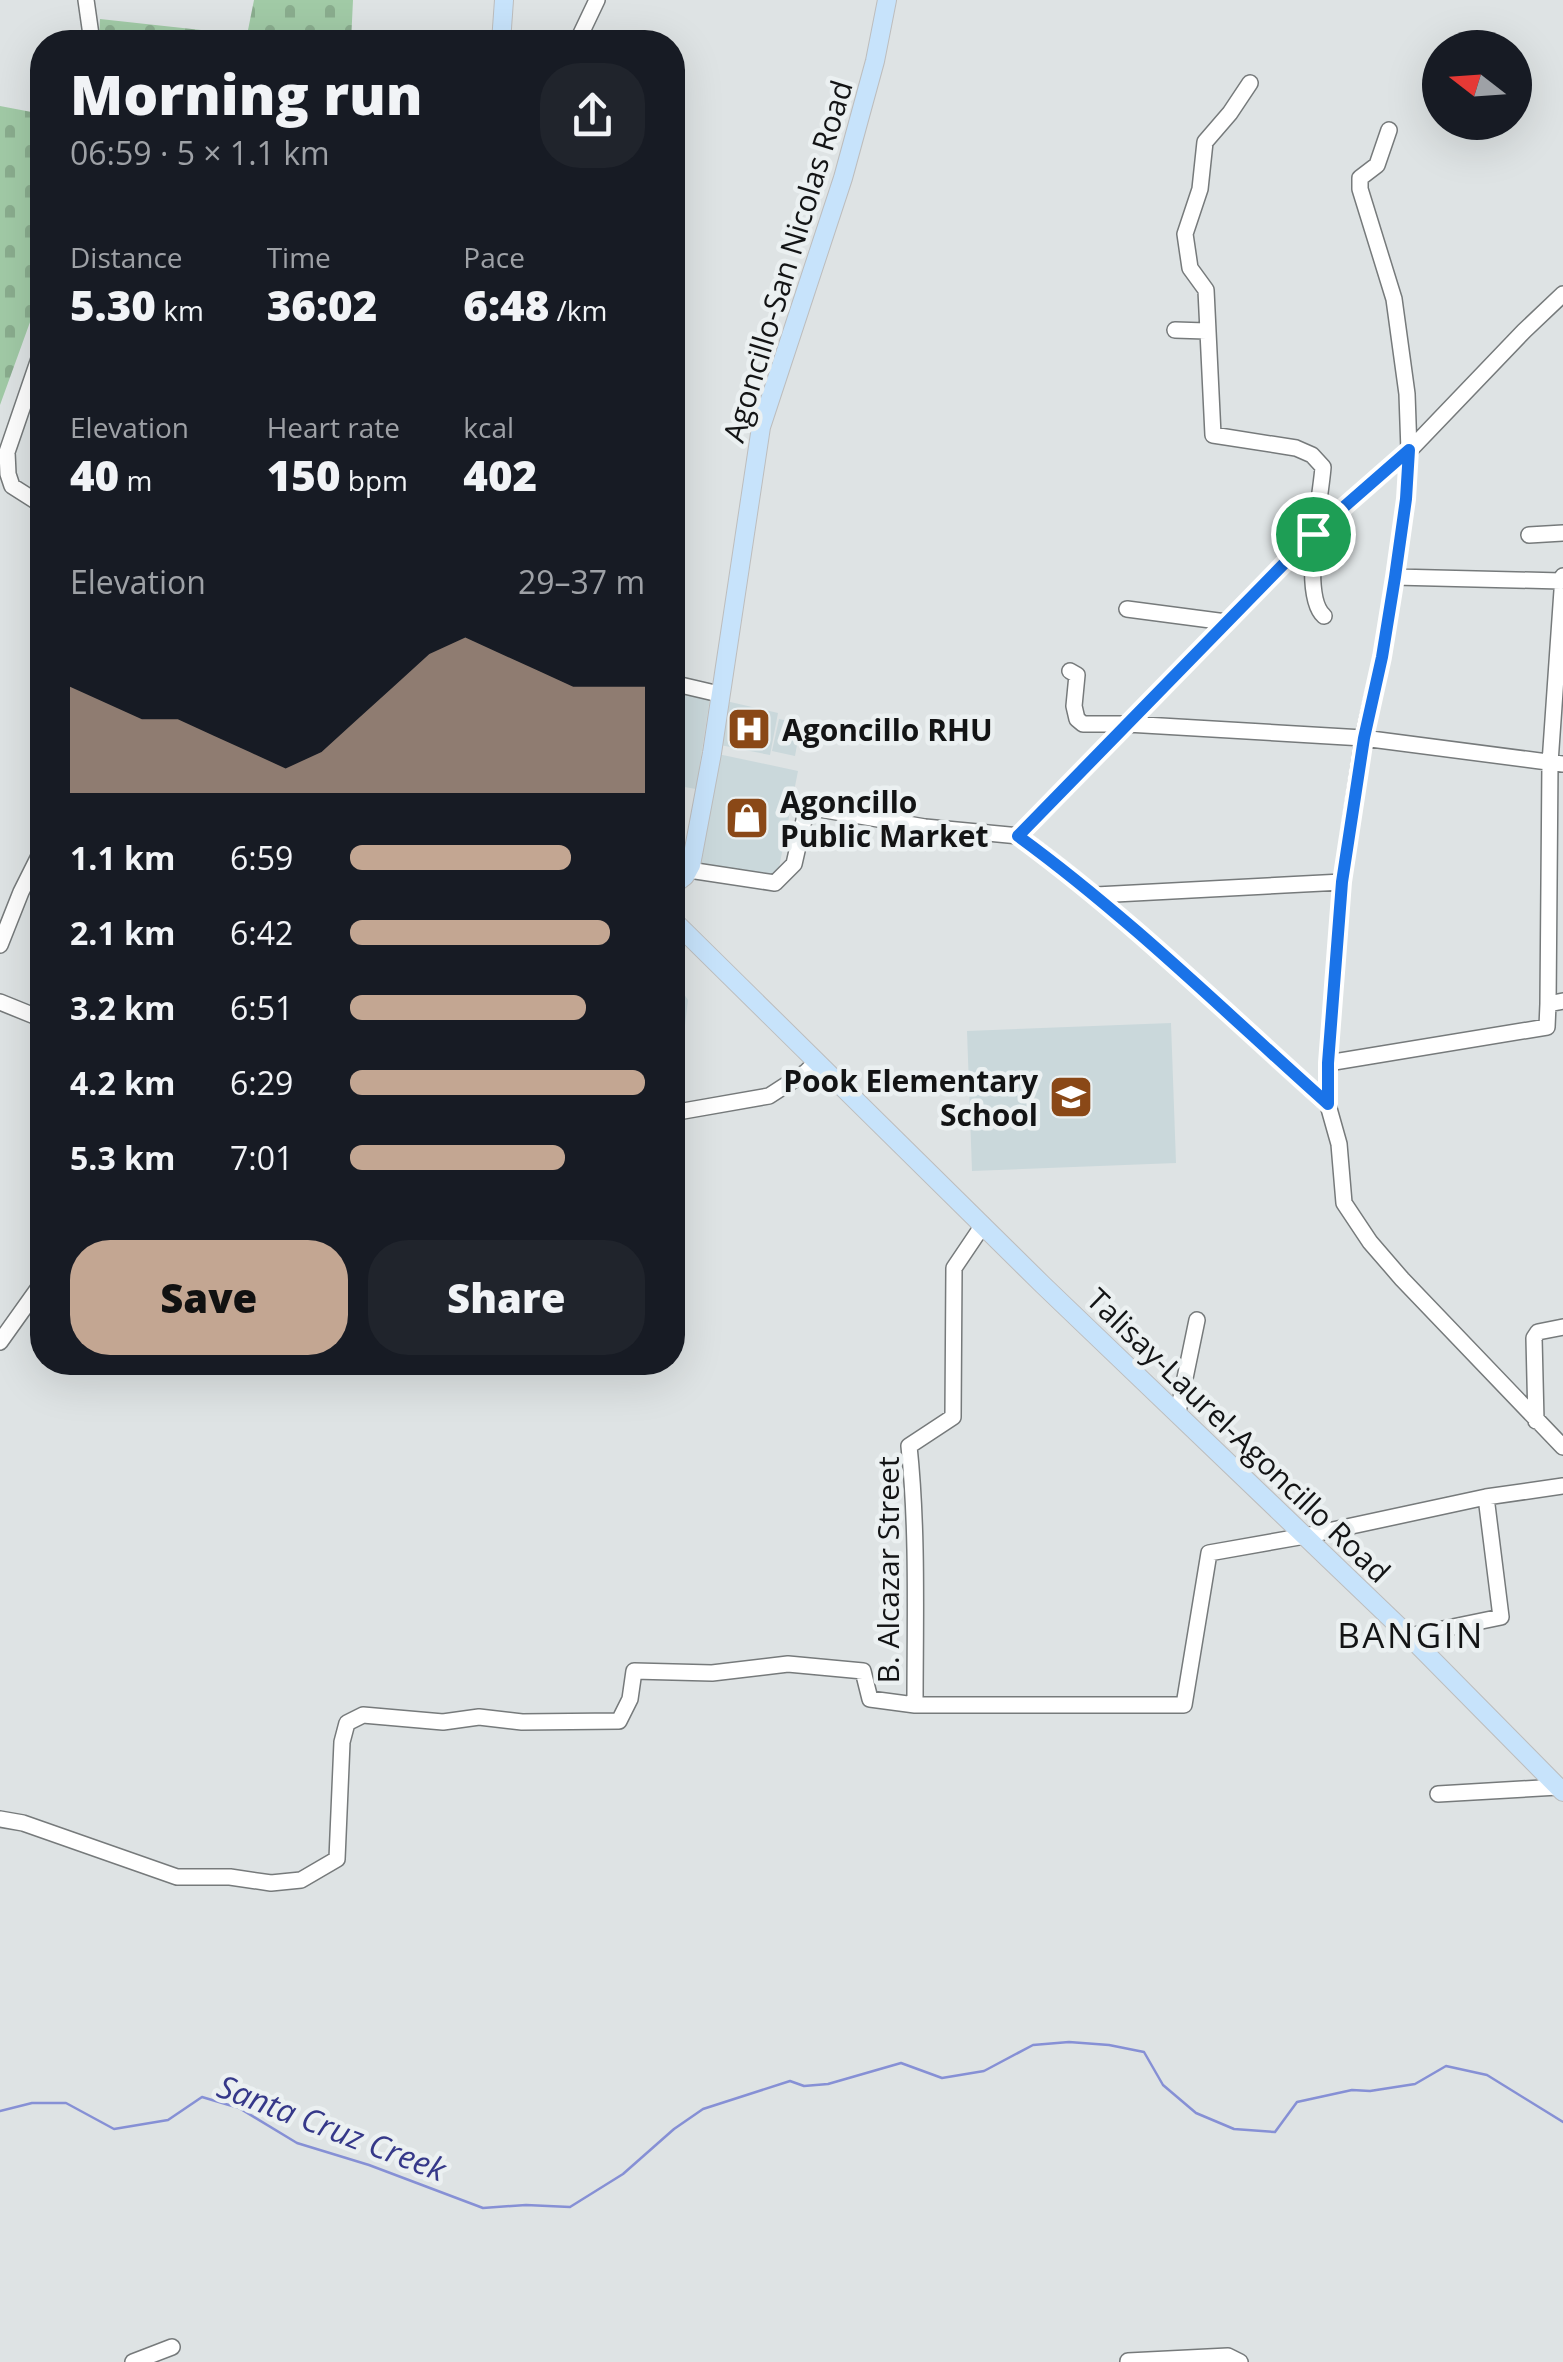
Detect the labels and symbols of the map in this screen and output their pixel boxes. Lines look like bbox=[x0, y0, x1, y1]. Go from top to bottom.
north arrow bbox=[1422, 30, 1532, 140]
street label: Agoncillo-San Nicolas Road bbox=[712, 75, 862, 447]
pin bbox=[1271, 492, 1356, 577]
hospital icon: Agoncillo RHU bbox=[726, 706, 772, 752]
place label: Agoncillo RHU bbox=[782, 709, 993, 750]
place label: Agoncillo Public Market bbox=[780, 781, 988, 856]
shop icon: Agoncillo Public Market bbox=[724, 795, 770, 841]
place label: Pook Elementary School bbox=[783, 1060, 1039, 1135]
school or university icon: Pook Elementary School bbox=[1048, 1074, 1094, 1120]
street label: Talisay-Laurel-Agoncillo Road bbox=[1078, 1279, 1400, 1591]
street label: B. Alcazar Street bbox=[867, 1456, 908, 1684]
district label: BANGIN bbox=[1337, 1611, 1485, 1658]
water label: Santa Cruz Creek bbox=[212, 2064, 453, 2191]

